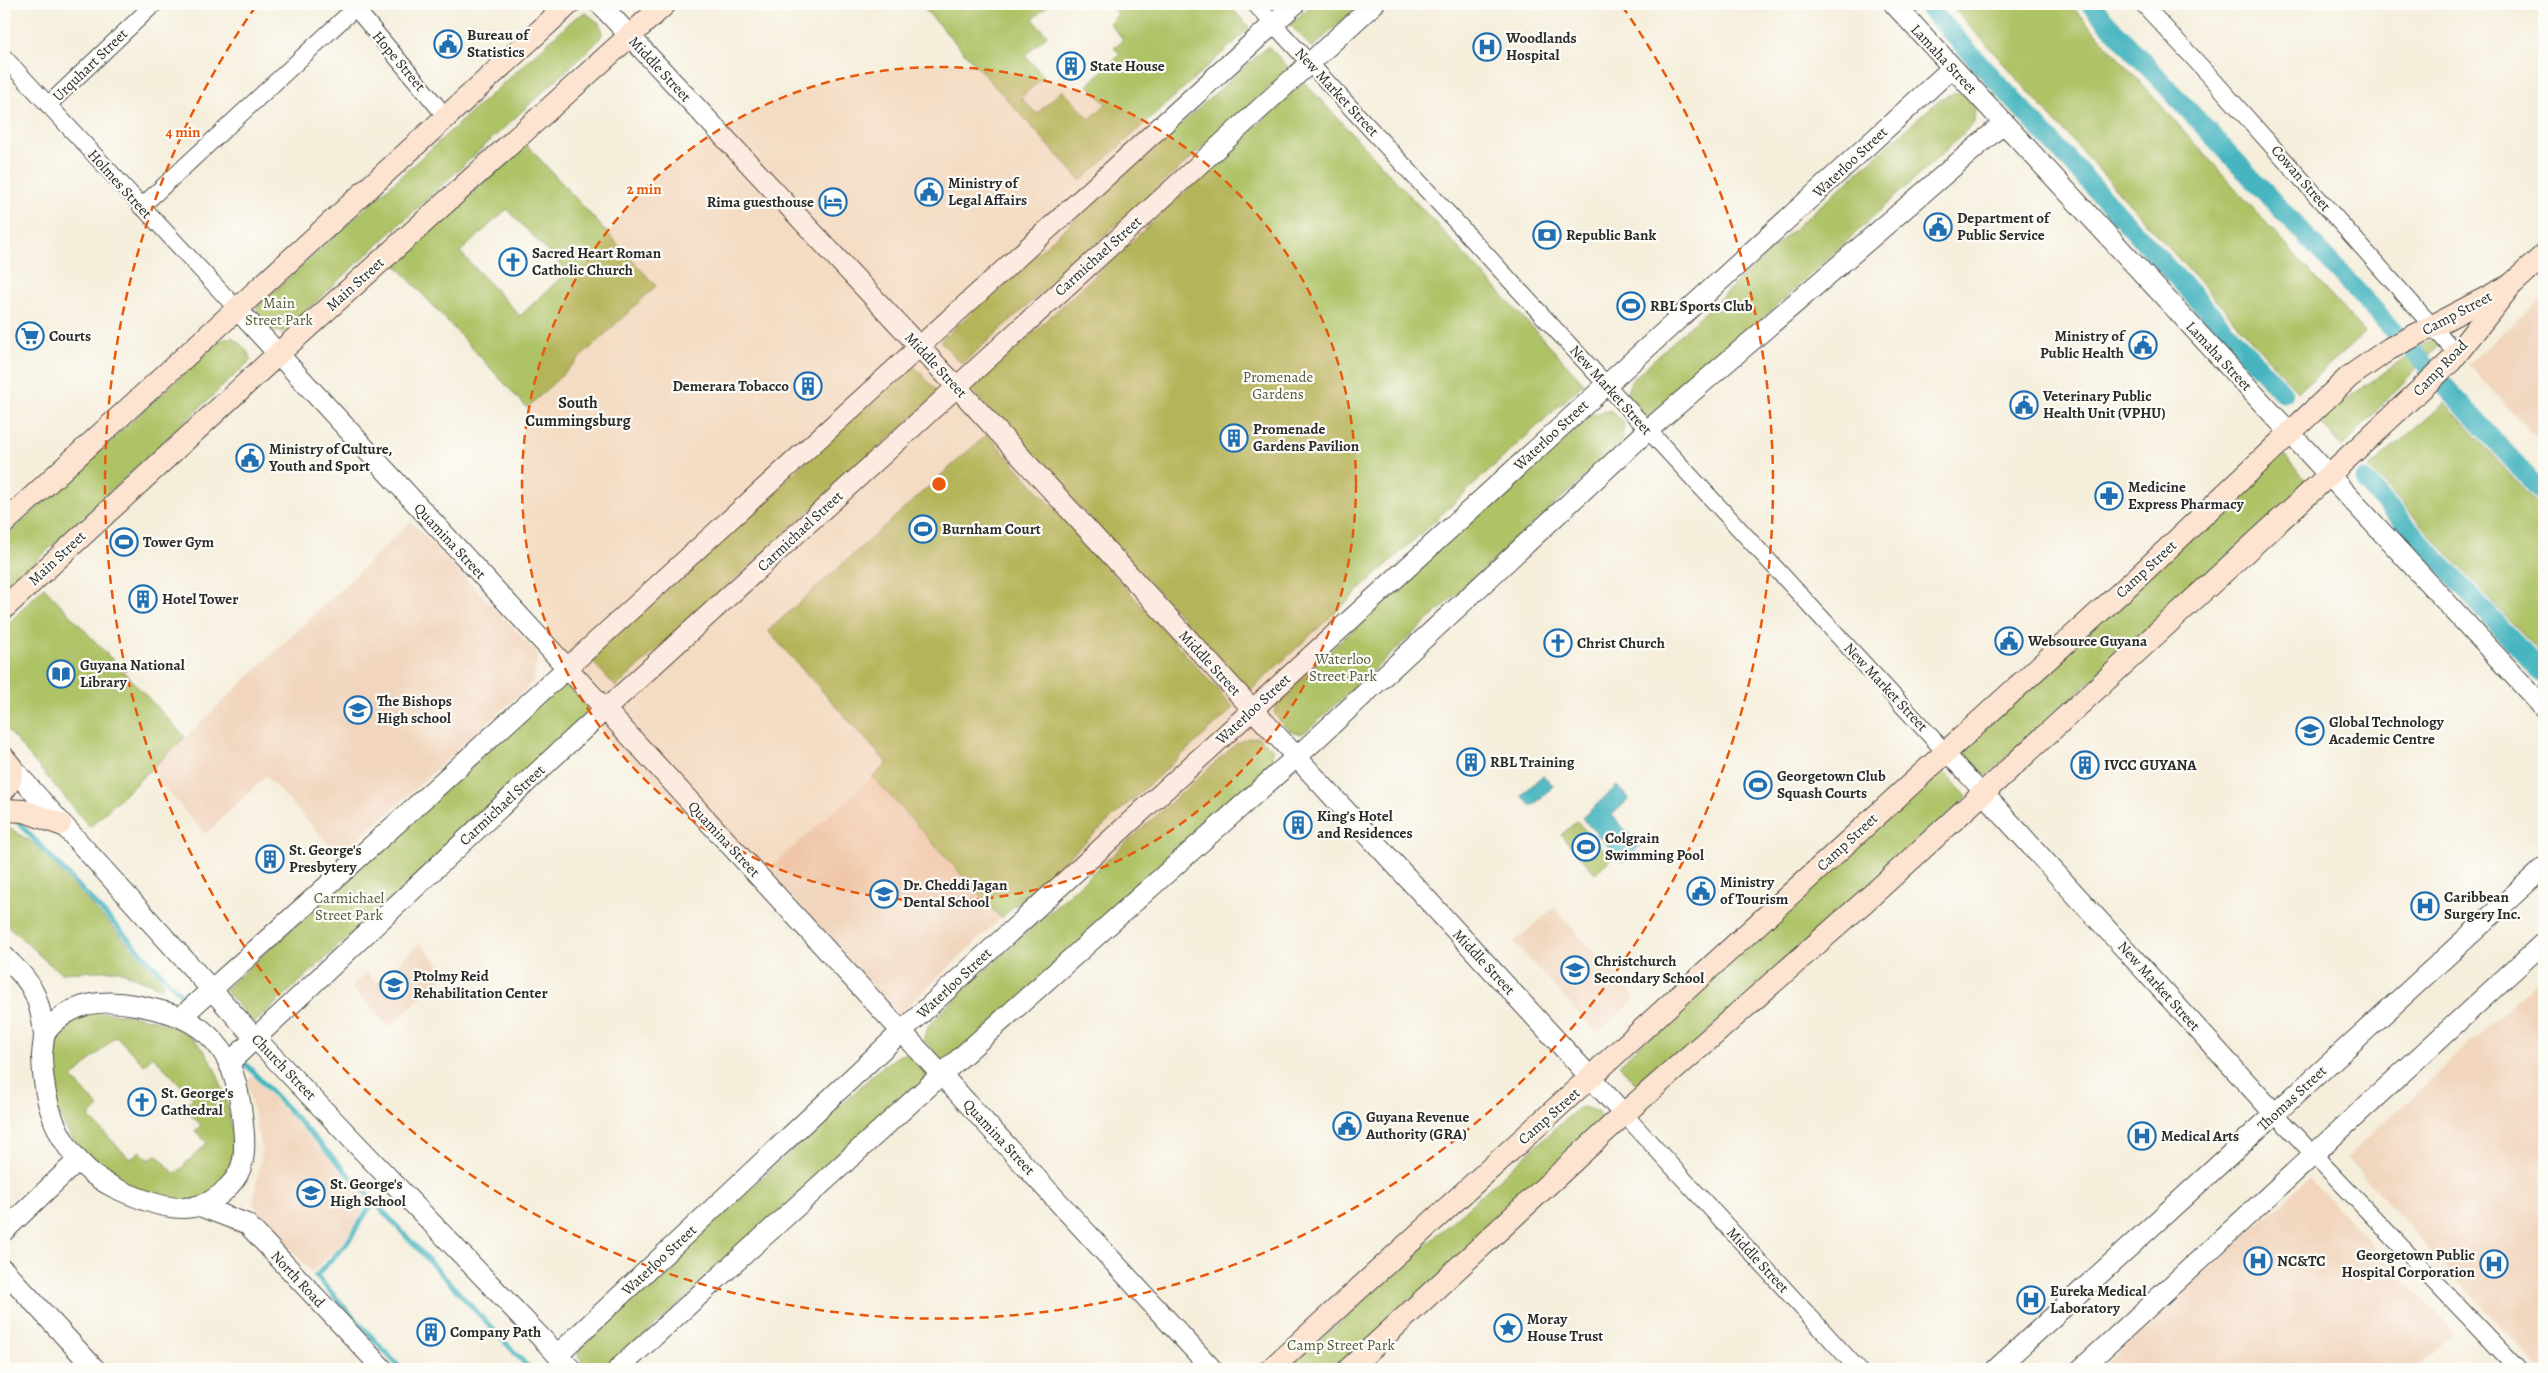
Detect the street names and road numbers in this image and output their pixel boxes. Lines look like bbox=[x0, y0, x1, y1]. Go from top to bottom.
street label: Lamaha Street bbox=[1906, 20, 1982, 98]
street label: Urquhart Street bbox=[48, 24, 132, 106]
street label: Hope Street bbox=[368, 27, 430, 95]
street label: Middle Street bbox=[624, 32, 696, 106]
street label: New Market Street bbox=[1291, 43, 1383, 141]
street label: Waterloo Street bbox=[1807, 122, 1892, 203]
street label: Cowan Street bbox=[2267, 141, 2335, 215]
street label: Holmes Street bbox=[83, 145, 157, 223]
street label: Carmichael Street bbox=[1050, 212, 1146, 300]
street label: Main Street bbox=[322, 252, 388, 315]
street label: Camp Street bbox=[2418, 286, 2496, 340]
street label: Lamaha Street bbox=[2181, 317, 2257, 395]
street label: Middle Street bbox=[900, 328, 972, 402]
street label: Camp Road bbox=[2408, 335, 2473, 400]
street label: New Market Street bbox=[1565, 341, 1657, 439]
street label: Waterloo Street bbox=[1508, 395, 1593, 476]
street label: Carmichael Street bbox=[753, 486, 847, 576]
street label: Quamina Street bbox=[409, 499, 491, 583]
street label: Main Street bbox=[24, 526, 90, 590]
street label: Camp Street bbox=[2111, 536, 2181, 602]
street label: Middle Street bbox=[1174, 626, 1246, 700]
street label: New Market Street bbox=[1840, 638, 1932, 736]
street label: Waterloo Street bbox=[1210, 669, 1295, 750]
street label: Carmichael Street bbox=[455, 760, 549, 850]
street label: Quamina Street bbox=[683, 797, 765, 881]
street label: Camp Street bbox=[1812, 809, 1882, 875]
street label: Middle Street bbox=[1448, 925, 1520, 999]
street label: New Market Street bbox=[2113, 937, 2205, 1035]
street label: Waterloo Street bbox=[911, 943, 996, 1024]
street label: Church Street bbox=[247, 1029, 321, 1105]
street label: Thomas Street bbox=[2253, 1061, 2331, 1135]
street label: Camp Street bbox=[1514, 1083, 1584, 1149]
street label: Quamina Street bbox=[958, 1095, 1040, 1179]
street label: Waterloo Street bbox=[616, 1220, 701, 1301]
street label: Middle Street bbox=[1722, 1223, 1794, 1297]
street label: North Road bbox=[267, 1246, 330, 1312]

